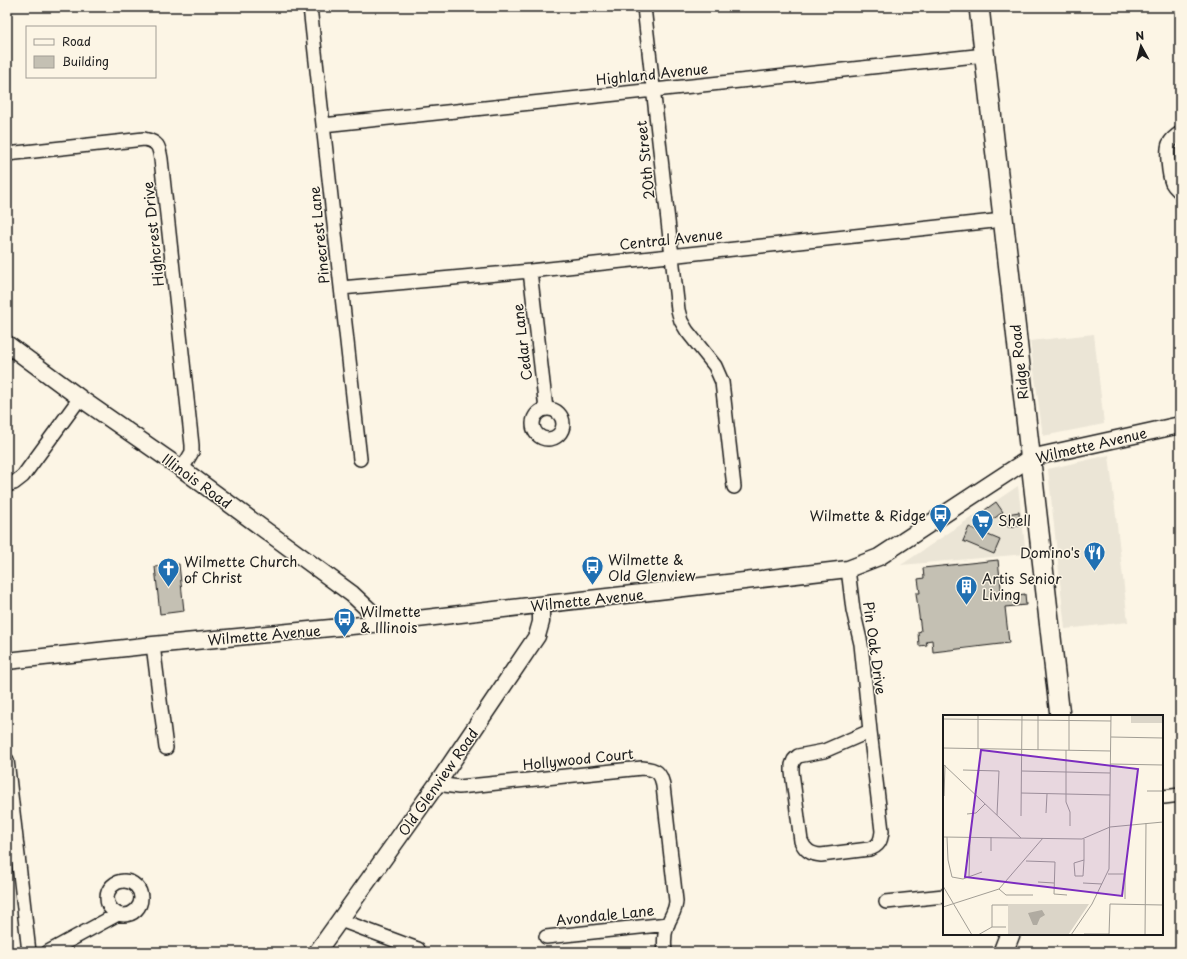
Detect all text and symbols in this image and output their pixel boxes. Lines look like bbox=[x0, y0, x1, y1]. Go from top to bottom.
legend bbox=[26, 26, 156, 78]
north arrow bbox=[1121, 26, 1161, 66]
text: N bbox=[1134, 27, 1145, 45]
text: Road bbox=[62, 32, 91, 50]
text: Building bbox=[62, 52, 109, 70]
street label: Highland Avenue bbox=[595, 58, 710, 90]
street label: 20th Street bbox=[630, 119, 660, 201]
street label: Highcrest Drive bbox=[137, 181, 169, 287]
street label: Pinecrest Lane bbox=[303, 185, 335, 285]
street label: Central Avenue bbox=[618, 223, 724, 255]
street label: Cedar Lane bbox=[507, 302, 537, 382]
street label: Ridge Road bbox=[1005, 323, 1033, 401]
street label: Wilmette Avenue bbox=[1033, 422, 1149, 468]
street label: Illinois Road bbox=[158, 449, 236, 513]
bus stop icon: Wilmette & Ridge bbox=[928, 502, 954, 535]
place label: Wilmette & Ridge bbox=[809, 505, 926, 526]
supermarket icon: Shell bbox=[969, 507, 995, 540]
place label: Shell bbox=[998, 510, 1031, 531]
restaurant icon: Domino's bbox=[1082, 539, 1108, 572]
place label: Domino's bbox=[1020, 542, 1080, 563]
place label: Wilmette & Old Glenview bbox=[608, 549, 696, 586]
place label: Wilmette Church of Christ bbox=[184, 551, 297, 588]
bus stop icon: Wilmette & Old Glenview bbox=[579, 554, 605, 587]
church icon: Wilmette Church of Christ bbox=[156, 556, 182, 589]
place label: Artis Senior Living bbox=[982, 568, 1062, 605]
building icon: Artis Senior Living bbox=[954, 573, 980, 606]
street label: Wilmette Avenue bbox=[529, 584, 645, 616]
street label: Pin Oak Drive bbox=[858, 600, 892, 696]
place label: Wilmette & Illinois bbox=[360, 601, 421, 638]
bus stop icon: Wilmette & Illinois bbox=[331, 606, 357, 639]
street label: Wilmette Avenue bbox=[206, 620, 322, 650]
inset map bbox=[943, 715, 1163, 935]
street label: Old Glenview Road bbox=[393, 724, 483, 840]
street label: Hollywood Court bbox=[522, 743, 635, 775]
street label: Avondale Lane bbox=[555, 899, 655, 931]

